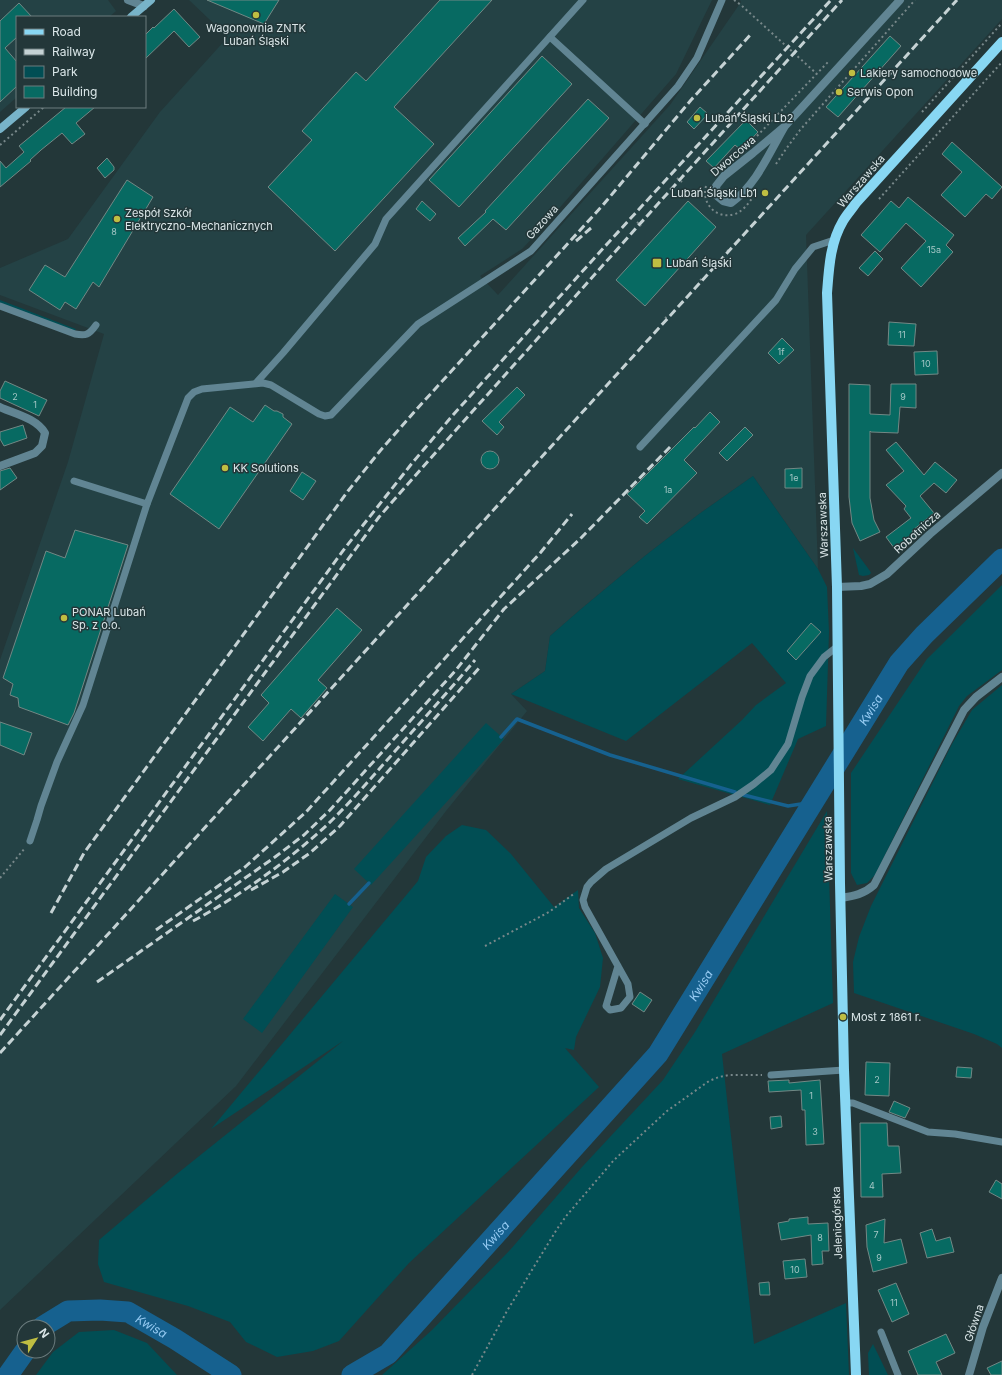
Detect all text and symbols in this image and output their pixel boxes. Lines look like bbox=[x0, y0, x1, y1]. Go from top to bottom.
marker: Wagonownia ZNTK Lubań Śląski bbox=[251, 10, 261, 20]
legend bbox=[16, 16, 146, 108]
place label: Wagonownia ZNTK Lubań Śląski bbox=[206, 21, 307, 48]
text: Road bbox=[52, 24, 81, 39]
text: Railway bbox=[52, 44, 96, 59]
text: Park bbox=[52, 64, 78, 79]
place label: Lakiery samochodowe bbox=[860, 66, 977, 80]
marker: Lakiery samochodowe bbox=[847, 68, 857, 78]
text: Building bbox=[52, 84, 97, 99]
place label: Serwis Opon bbox=[847, 85, 914, 99]
marker: Serwis Opon bbox=[834, 87, 844, 97]
place label: Lubań Śląski Lb2 bbox=[705, 111, 794, 125]
marker: Lubań Śląski Lb2 bbox=[692, 113, 702, 123]
street label: Dworcowa bbox=[708, 133, 758, 179]
street label: Warszawska bbox=[834, 152, 888, 210]
place label: Lubań Śląski Lb1 bbox=[671, 186, 757, 200]
marker: Lubań Śląski Lb1 bbox=[760, 188, 770, 198]
street label: Gazowa bbox=[523, 202, 561, 242]
place label: Zespół Szkół Elektryczno-Mechanicznych bbox=[125, 206, 273, 233]
marker: Zespół Szkół Elektryczno-Mechanicznych bbox=[112, 214, 122, 224]
house number: 8 bbox=[111, 226, 117, 237]
house number: 15a bbox=[927, 244, 941, 255]
place label: Lubań Śląski bbox=[666, 256, 732, 270]
marker: Lubań Śląski bbox=[651, 257, 663, 269]
house number: 11 bbox=[898, 329, 906, 340]
house number: 1f bbox=[778, 346, 785, 357]
house number: 10 bbox=[921, 358, 931, 369]
house number: 2 bbox=[12, 391, 18, 402]
house number: 9 bbox=[900, 391, 906, 402]
house number: 1 bbox=[33, 399, 37, 410]
place label: KK Solutions bbox=[233, 461, 299, 475]
marker: KK Solutions bbox=[220, 463, 230, 473]
house number: 1e bbox=[790, 472, 798, 483]
house number: 1a bbox=[664, 484, 672, 495]
street label: Warszawska bbox=[815, 492, 831, 558]
street label: Robotnicza bbox=[891, 507, 943, 557]
place label: PONAR Lubań Sp. z o.o. bbox=[72, 605, 146, 632]
marker: PONAR Lubań Sp. z o.o. bbox=[59, 613, 69, 623]
water label: Kwisa bbox=[855, 691, 886, 728]
street label: Warszawska bbox=[820, 816, 836, 882]
water label: Kwisa bbox=[685, 967, 716, 1004]
place label: Most z 1861 r. bbox=[851, 1010, 922, 1024]
marker: Most z 1861 r. bbox=[838, 1012, 848, 1022]
house number: 2 bbox=[874, 1074, 880, 1085]
house number: 1 bbox=[809, 1090, 813, 1101]
house number: 3 bbox=[812, 1126, 818, 1137]
house number: 4 bbox=[869, 1180, 875, 1191]
street label: Jeleniogórska bbox=[829, 1186, 845, 1260]
water label: Kwisa bbox=[478, 1217, 512, 1252]
house number: 7 bbox=[873, 1229, 879, 1240]
house number: 8 bbox=[817, 1232, 823, 1243]
house number: 9 bbox=[876, 1252, 882, 1263]
house number: 10 bbox=[790, 1264, 800, 1275]
house number: 11 bbox=[890, 1297, 898, 1308]
street label: Główna bbox=[961, 1302, 987, 1344]
water label: Kwisa bbox=[133, 1311, 170, 1341]
north arrow bbox=[16, 1319, 56, 1359]
text: N bbox=[36, 1326, 52, 1341]

